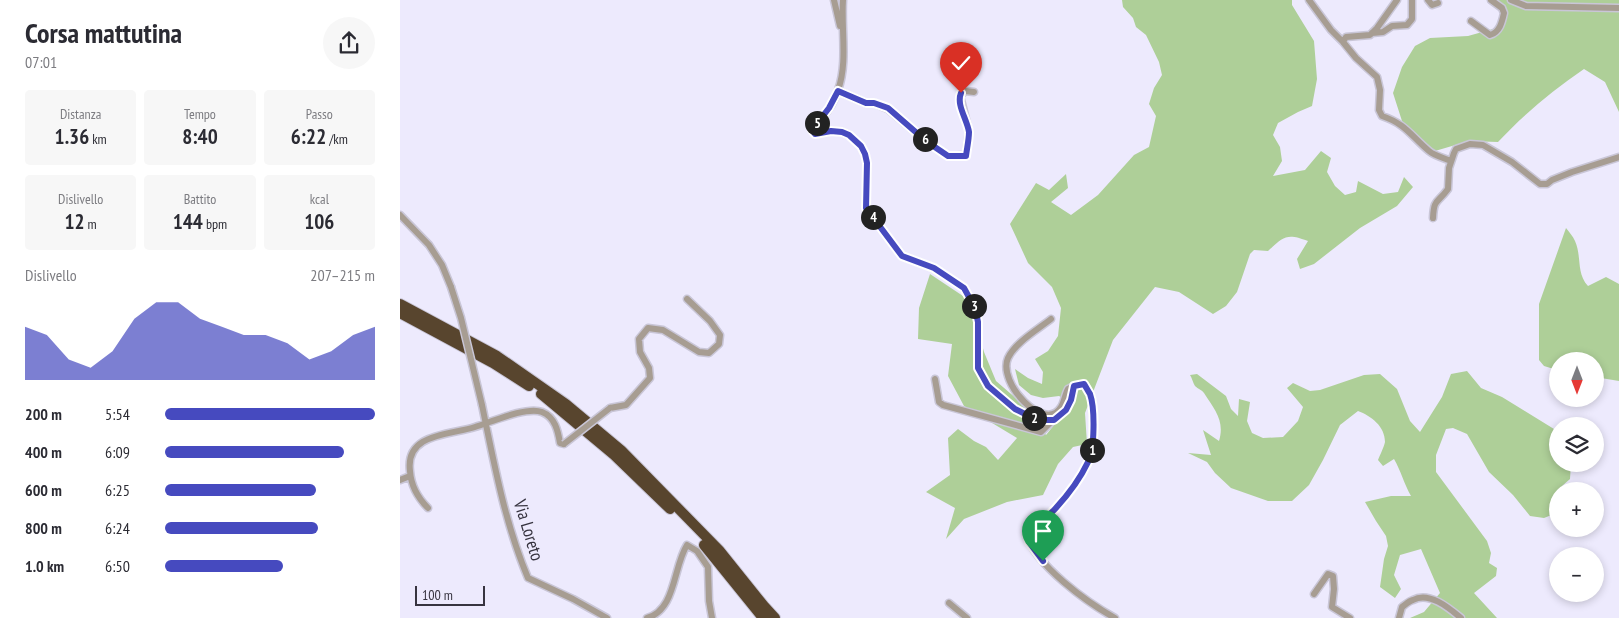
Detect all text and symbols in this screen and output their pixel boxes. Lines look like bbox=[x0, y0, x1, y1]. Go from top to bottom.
text: Corsa mattutina bbox=[25, 14, 182, 51]
button: share bbox=[323, 17, 375, 69]
pin bbox=[940, 42, 982, 93]
icon: check bbox=[947, 49, 975, 77]
text: 07:01 bbox=[25, 52, 57, 72]
text: Distanza bbox=[60, 105, 101, 123]
text: Tempo bbox=[184, 105, 216, 123]
text: Passo bbox=[306, 105, 333, 123]
pin: 5 bbox=[804, 110, 830, 136]
text: 5 bbox=[814, 114, 821, 132]
text: 1.36 bbox=[55, 123, 89, 150]
text: 8:40 bbox=[182, 123, 218, 150]
text: 6:22 bbox=[291, 123, 326, 150]
pin: 6 bbox=[912, 126, 938, 152]
text: km bbox=[89, 130, 107, 148]
text: /km bbox=[326, 130, 348, 148]
text: 6 bbox=[922, 130, 929, 148]
text: Dislivello bbox=[58, 190, 103, 208]
text: Battito bbox=[184, 190, 216, 208]
text: kcal bbox=[310, 190, 329, 208]
pin: 4 bbox=[860, 204, 886, 230]
text: 12 bbox=[65, 208, 85, 235]
text: 144 bbox=[173, 208, 203, 235]
text: 106 bbox=[304, 208, 334, 235]
text: 4 bbox=[870, 208, 877, 226]
text: m bbox=[85, 215, 97, 233]
text: bpm bbox=[203, 215, 227, 233]
text: Dislivello bbox=[25, 265, 77, 285]
text: 207–215 m bbox=[310, 265, 375, 285]
pin: 3 bbox=[962, 294, 986, 318]
text: 3 bbox=[971, 297, 978, 315]
north arrow bbox=[1549, 352, 1604, 408]
map controls bbox=[1549, 352, 1604, 602]
text: 200 m bbox=[25, 404, 62, 424]
text: 5:54 bbox=[105, 404, 130, 424]
pin: 2 bbox=[1022, 406, 1046, 430]
text: 2 bbox=[1031, 409, 1038, 427]
button: layers bbox=[1549, 417, 1604, 472]
pin: 1 bbox=[1080, 438, 1104, 462]
text: 1 bbox=[1089, 441, 1096, 459]
text: 400 m bbox=[25, 442, 62, 462]
text: 6:09 bbox=[105, 442, 130, 462]
text: 600 m bbox=[25, 480, 62, 500]
text: 6:25 bbox=[105, 480, 130, 500]
button: + bbox=[1549, 482, 1604, 537]
street label: Via Loreto bbox=[509, 496, 549, 564]
pin bbox=[1022, 510, 1064, 561]
icon: arrive bbox=[1029, 517, 1057, 545]
text: 800 m bbox=[25, 518, 62, 538]
text: 6:24 bbox=[105, 518, 130, 538]
button: − bbox=[1549, 547, 1604, 602]
text: 1.0 km bbox=[25, 556, 64, 576]
text: 6:50 bbox=[105, 556, 130, 576]
scale bar bbox=[415, 583, 485, 606]
text: 100 m bbox=[422, 586, 453, 604]

